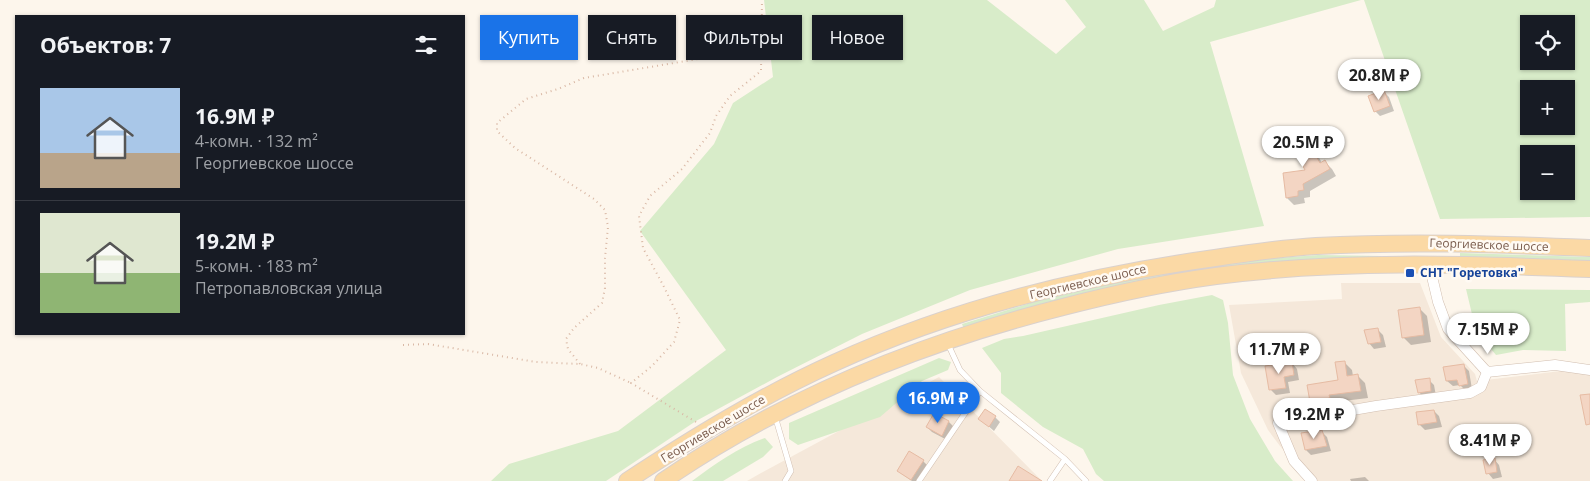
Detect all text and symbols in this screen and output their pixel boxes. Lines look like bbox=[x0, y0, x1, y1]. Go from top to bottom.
chip: Купить bbox=[480, 15, 578, 60]
chip: Снять bbox=[588, 15, 676, 60]
chip: Фильтры bbox=[686, 15, 802, 60]
chip: Новое bbox=[812, 15, 903, 60]
map controls bbox=[1520, 15, 1575, 200]
button: locate bbox=[1520, 15, 1575, 70]
text: Объектов: 7 bbox=[40, 31, 171, 59]
icon: filters bbox=[412, 31, 440, 59]
pin: 20.8M ₽ bbox=[1333, 58, 1425, 101]
text: 20.8M ₽ bbox=[1349, 64, 1409, 86]
button: + bbox=[1520, 80, 1575, 135]
text: 16.9M ₽ bbox=[195, 102, 275, 130]
icon: home bbox=[80, 108, 140, 168]
pin: 20.5M ₽ bbox=[1257, 126, 1349, 168]
text: 4-комн. · 132 m² bbox=[195, 130, 318, 152]
text: 20.5M ₽ bbox=[1273, 131, 1333, 153]
button: − bbox=[1520, 145, 1575, 200]
text: Георгиевское шоссе bbox=[195, 152, 354, 174]
text: 19.2M ₽ bbox=[195, 227, 275, 255]
icon: home bbox=[80, 233, 140, 293]
street label: Георгиевское шоссе bbox=[1429, 234, 1549, 255]
text: 5-комн. · 183 m² bbox=[195, 255, 318, 277]
street label: Георгиевское шоссе bbox=[1028, 260, 1148, 303]
place label: СНТ "Горетовка" bbox=[1420, 264, 1523, 281]
marker: СНТ "Горетовка" bbox=[1404, 267, 1416, 279]
text: Петропавловская улица bbox=[195, 277, 383, 299]
pin: 7.15M ₽ bbox=[1442, 312, 1534, 355]
text: 7.15M ₽ bbox=[1458, 318, 1518, 340]
pin: 11.7M ₽ bbox=[1233, 332, 1325, 375]
text: 11.7M ₽ bbox=[1249, 338, 1309, 360]
pin: 16.9M ₽ bbox=[892, 382, 984, 424]
text: 16.9M ₽ bbox=[908, 387, 968, 409]
street label: Георгиевское шоссе bbox=[657, 390, 768, 467]
pin: 19.2M ₽ bbox=[1268, 398, 1360, 440]
text: 19.2M ₽ bbox=[1284, 403, 1344, 425]
pin: 8.41M ₽ bbox=[1444, 424, 1536, 466]
text: 8.41M ₽ bbox=[1460, 429, 1520, 451]

